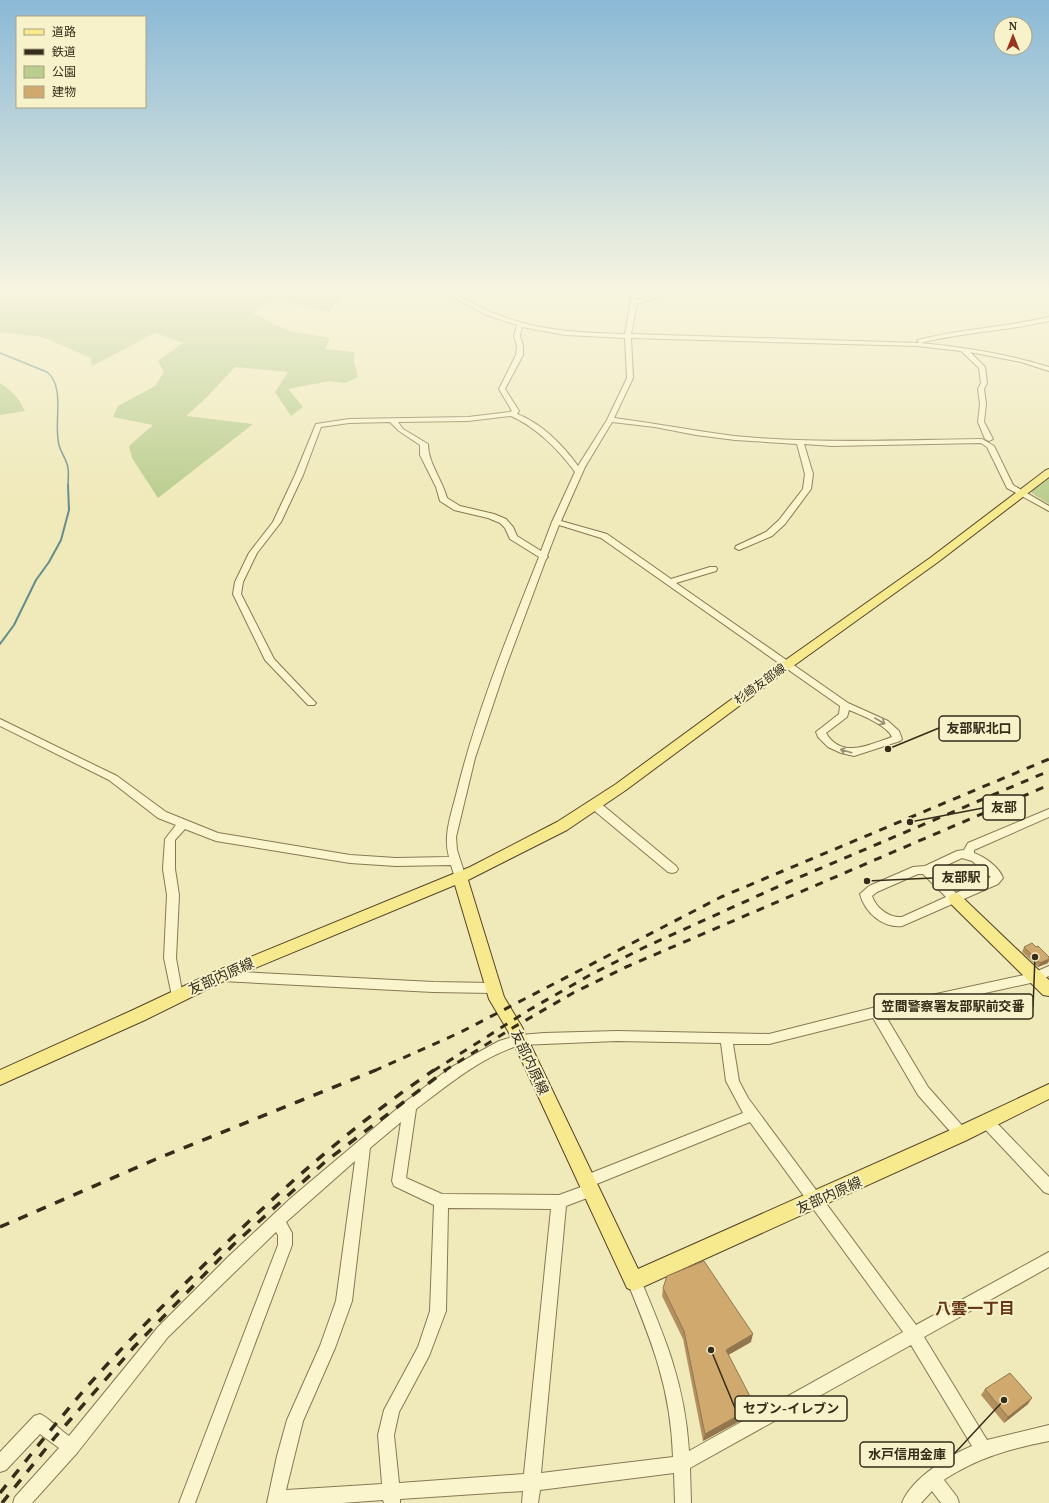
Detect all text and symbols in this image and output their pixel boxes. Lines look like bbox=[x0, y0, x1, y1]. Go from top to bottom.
legend bbox=[16, 16, 146, 108]
north arrow bbox=[993, 16, 1033, 56]
text: N bbox=[1009, 19, 1018, 33]
text: 道路 bbox=[52, 24, 76, 39]
text: 鉄道 bbox=[52, 44, 76, 59]
text: 公園 bbox=[52, 64, 76, 79]
text: 建物 bbox=[52, 84, 76, 99]
street label: 杉崎友部線 bbox=[731, 660, 788, 707]
callout: 友部駅北口 bbox=[939, 716, 1020, 741]
one-way arrow bbox=[874, 718, 886, 726]
text: 友部駅北口 bbox=[946, 719, 1012, 737]
one-way arrow bbox=[840, 747, 853, 754]
callout: 友部 bbox=[983, 795, 1025, 820]
text: 友部 bbox=[991, 798, 1017, 816]
callout: 友部駅 bbox=[933, 865, 988, 890]
text: 友部駅 bbox=[941, 868, 981, 886]
street label: 友部内原線 bbox=[185, 953, 257, 998]
callout: 笠間警察署友部駅前交番 bbox=[874, 994, 1033, 1019]
text: 笠間警察署友部駅前交番 bbox=[881, 997, 1025, 1015]
street label: 友部内原線 bbox=[507, 1026, 554, 1098]
street label: 友部内原線 bbox=[793, 1172, 865, 1217]
district label: 八雲一丁目 bbox=[935, 1297, 1015, 1319]
callout: セブン-イレブン bbox=[735, 1396, 847, 1421]
text: セブン-イレブン bbox=[743, 1399, 839, 1417]
callout: 水戸信用金庫 bbox=[860, 1442, 954, 1467]
text: 水戸信用金庫 bbox=[868, 1445, 946, 1463]

